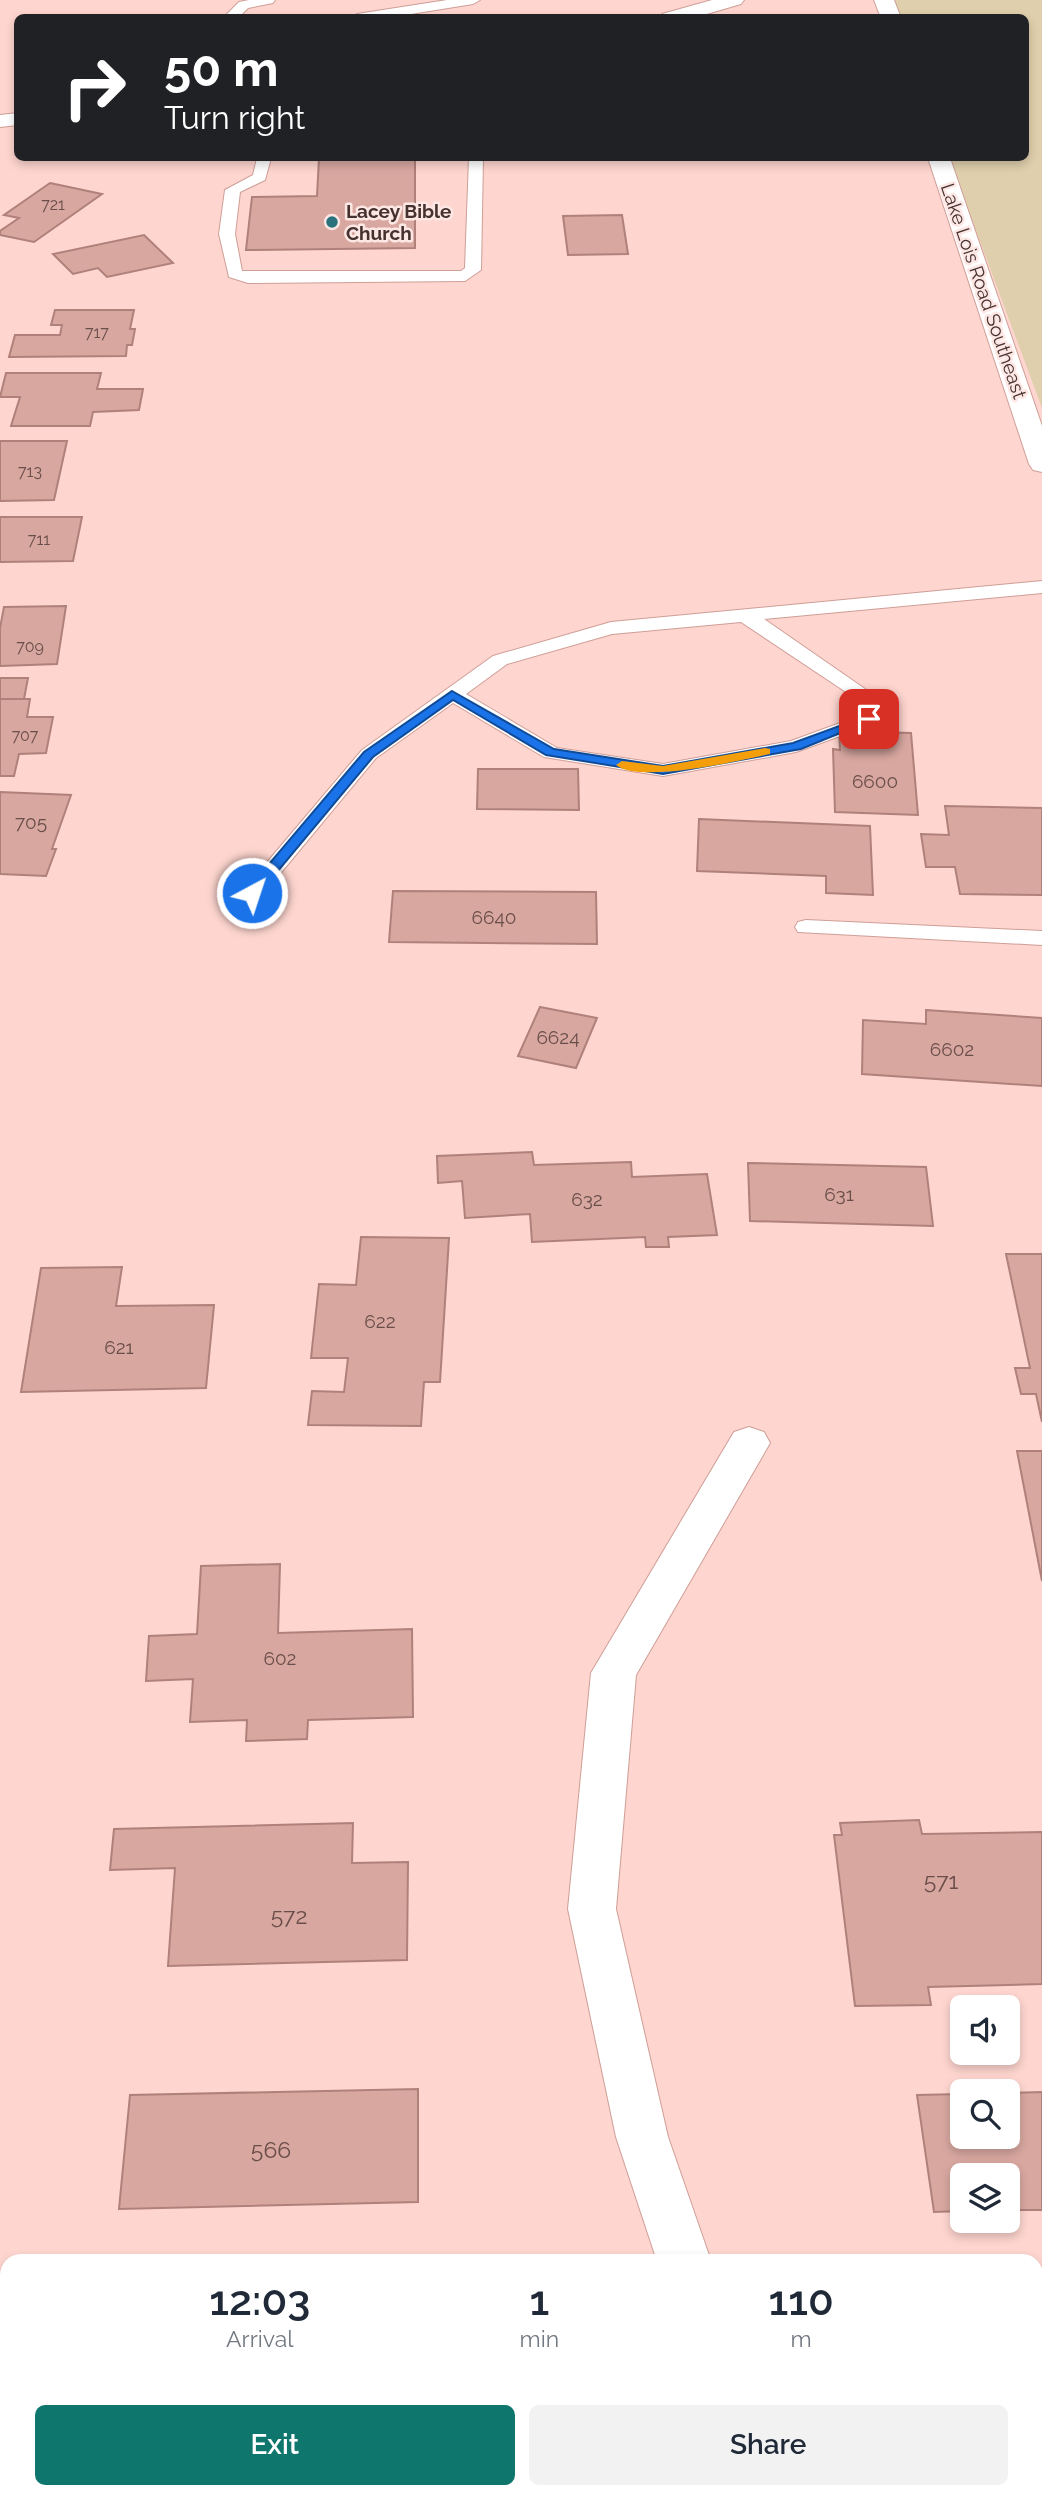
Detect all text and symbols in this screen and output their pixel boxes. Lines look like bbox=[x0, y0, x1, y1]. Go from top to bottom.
text: 50 m bbox=[164, 40, 279, 97]
icon: right bbox=[49, 42, 140, 133]
text: Turn right bbox=[164, 99, 305, 136]
street label: Lake Lois Road Southeast bbox=[937, 180, 1031, 402]
house number: 721 bbox=[41, 195, 65, 214]
place label: Lacey Bible Church bbox=[346, 200, 451, 244]
marker: Lacey Bible Church bbox=[324, 214, 340, 230]
house number: 717 bbox=[85, 323, 109, 342]
house number: 713 bbox=[18, 462, 42, 481]
house number: 711 bbox=[28, 530, 50, 549]
house number: 709 bbox=[16, 637, 44, 656]
pin bbox=[839, 689, 899, 749]
icon: arrive bbox=[850, 700, 888, 738]
house number: 707 bbox=[12, 726, 39, 745]
house number: 6600 bbox=[852, 770, 898, 792]
house number: 705 bbox=[15, 811, 47, 833]
position arrow bbox=[215, 856, 289, 930]
house number: 6640 bbox=[472, 906, 516, 928]
house number: 6624 bbox=[536, 1026, 580, 1048]
house number: 6602 bbox=[930, 1038, 974, 1060]
house number: 631 bbox=[824, 1183, 854, 1205]
house number: 632 bbox=[571, 1188, 603, 1210]
house number: 622 bbox=[364, 1310, 396, 1332]
house number: 621 bbox=[104, 1336, 134, 1358]
house number: 602 bbox=[264, 1647, 296, 1669]
house number: 571 bbox=[924, 1867, 958, 1894]
house number: 572 bbox=[271, 1902, 307, 1929]
map controls bbox=[950, 1995, 1020, 2233]
button: sound bbox=[950, 1995, 1020, 2065]
button: search bbox=[950, 2079, 1020, 2149]
house number: 566 bbox=[251, 2136, 291, 2163]
button: layers bbox=[950, 2163, 1020, 2233]
text: 12:03 bbox=[209, 2276, 310, 2325]
text: 1 bbox=[529, 2276, 549, 2325]
text: 110 bbox=[768, 2276, 834, 2325]
text: Arrival bbox=[226, 2325, 294, 2352]
text: min bbox=[520, 2325, 559, 2352]
text: m bbox=[790, 2325, 812, 2352]
button: Exit bbox=[35, 2405, 515, 2485]
button: Share bbox=[529, 2405, 1008, 2485]

